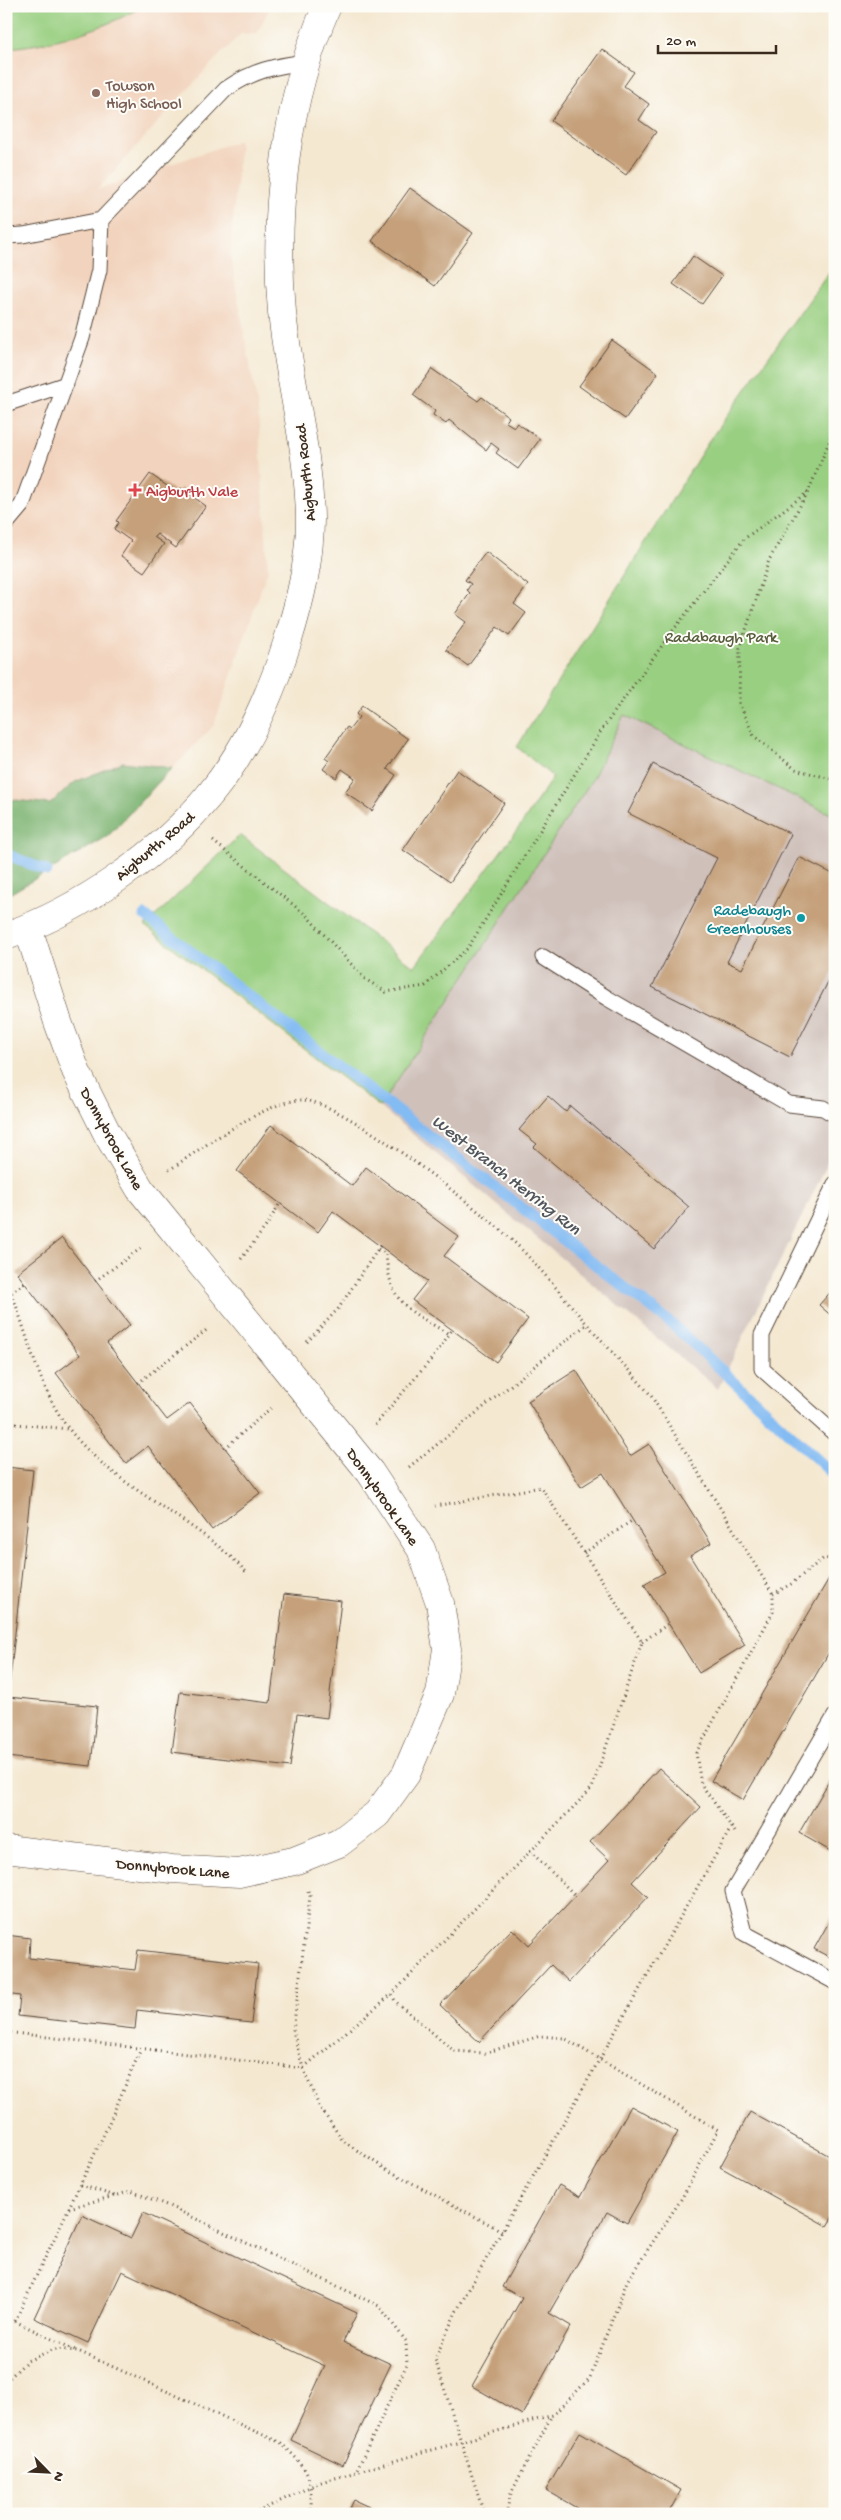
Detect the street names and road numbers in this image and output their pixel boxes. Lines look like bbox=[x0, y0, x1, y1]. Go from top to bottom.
street label: Aigburth Road bbox=[293, 422, 322, 522]
street label: Aigburth Road bbox=[113, 808, 201, 886]
street label: Donnybrook Lane bbox=[73, 1084, 146, 1195]
street label: Donnybrook Lane bbox=[340, 1445, 422, 1551]
street label: Donnybrook Lane bbox=[114, 1856, 231, 1885]

